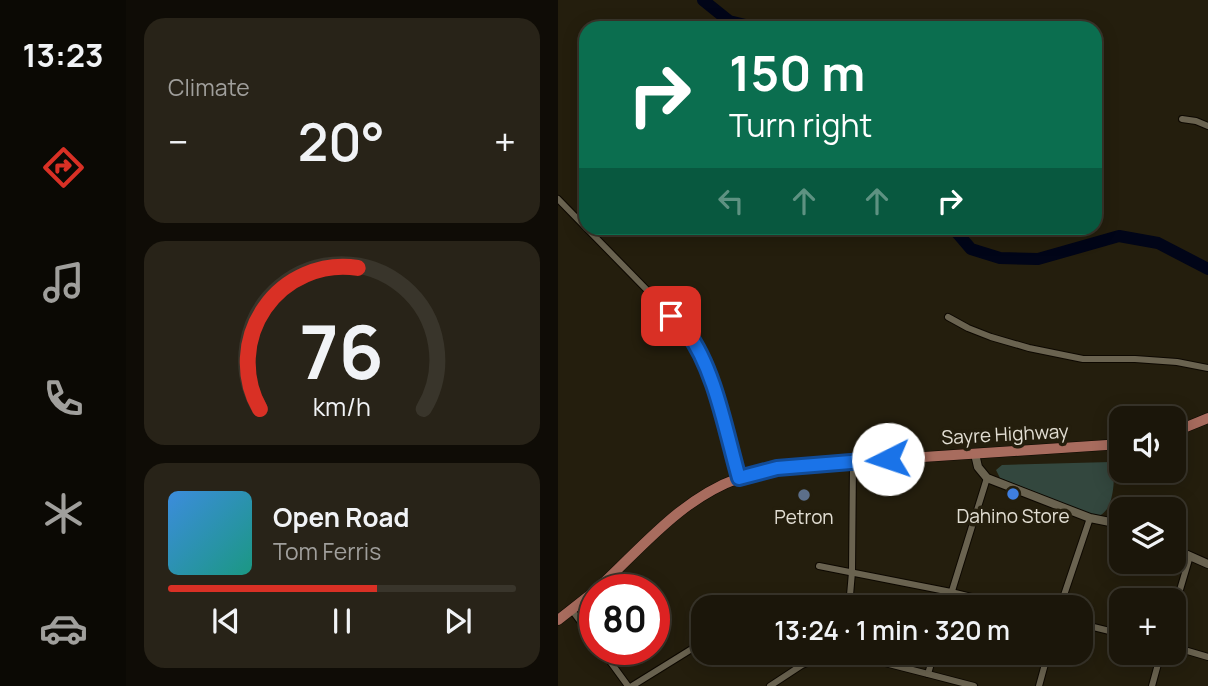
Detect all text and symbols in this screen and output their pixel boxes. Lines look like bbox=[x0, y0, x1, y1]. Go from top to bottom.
text: 13:23 bbox=[22, 33, 104, 77]
text: 150 m bbox=[729, 39, 865, 106]
icon: right bbox=[614, 49, 705, 140]
text: Climate bbox=[168, 71, 250, 103]
text: Turn right bbox=[729, 103, 872, 147]
text: 20° bbox=[298, 106, 385, 177]
text: − bbox=[168, 115, 189, 167]
text: + bbox=[494, 115, 516, 167]
icon: directions bbox=[39, 143, 88, 192]
icon: left bbox=[712, 182, 750, 220]
icon: ahead bbox=[785, 182, 823, 220]
icon: ahead bbox=[858, 182, 896, 220]
icon: right bbox=[931, 182, 969, 220]
icon: music bbox=[39, 258, 88, 307]
pin bbox=[641, 286, 701, 346]
icon: arrive bbox=[652, 297, 690, 335]
text: 76 bbox=[300, 301, 384, 401]
icon: phone bbox=[39, 374, 88, 423]
text: km/h bbox=[313, 389, 371, 424]
map controls bbox=[1109, 406, 1186, 665]
button: sound bbox=[1109, 406, 1186, 483]
street label: Sayre Highway bbox=[941, 418, 1069, 450]
position arrow bbox=[851, 422, 925, 496]
marker: Dahino Store bbox=[1005, 486, 1021, 502]
marker: Petron bbox=[796, 487, 812, 503]
icon: climate bbox=[39, 489, 88, 538]
button: layers bbox=[1109, 497, 1186, 574]
text: Open Road bbox=[273, 499, 409, 535]
place label: Dahino Store bbox=[956, 503, 1070, 529]
place label: Petron bbox=[774, 504, 834, 530]
text: Tom Ferris bbox=[273, 535, 381, 567]
speed limit sign: 80 bbox=[579, 574, 670, 665]
button: + bbox=[1109, 588, 1186, 665]
icon: previous bbox=[207, 602, 245, 640]
icon: pause bbox=[323, 602, 361, 640]
icon: next bbox=[439, 602, 477, 640]
icon: car bbox=[39, 604, 88, 653]
text: 13:24 · 1 min · 320 m bbox=[774, 612, 1010, 648]

